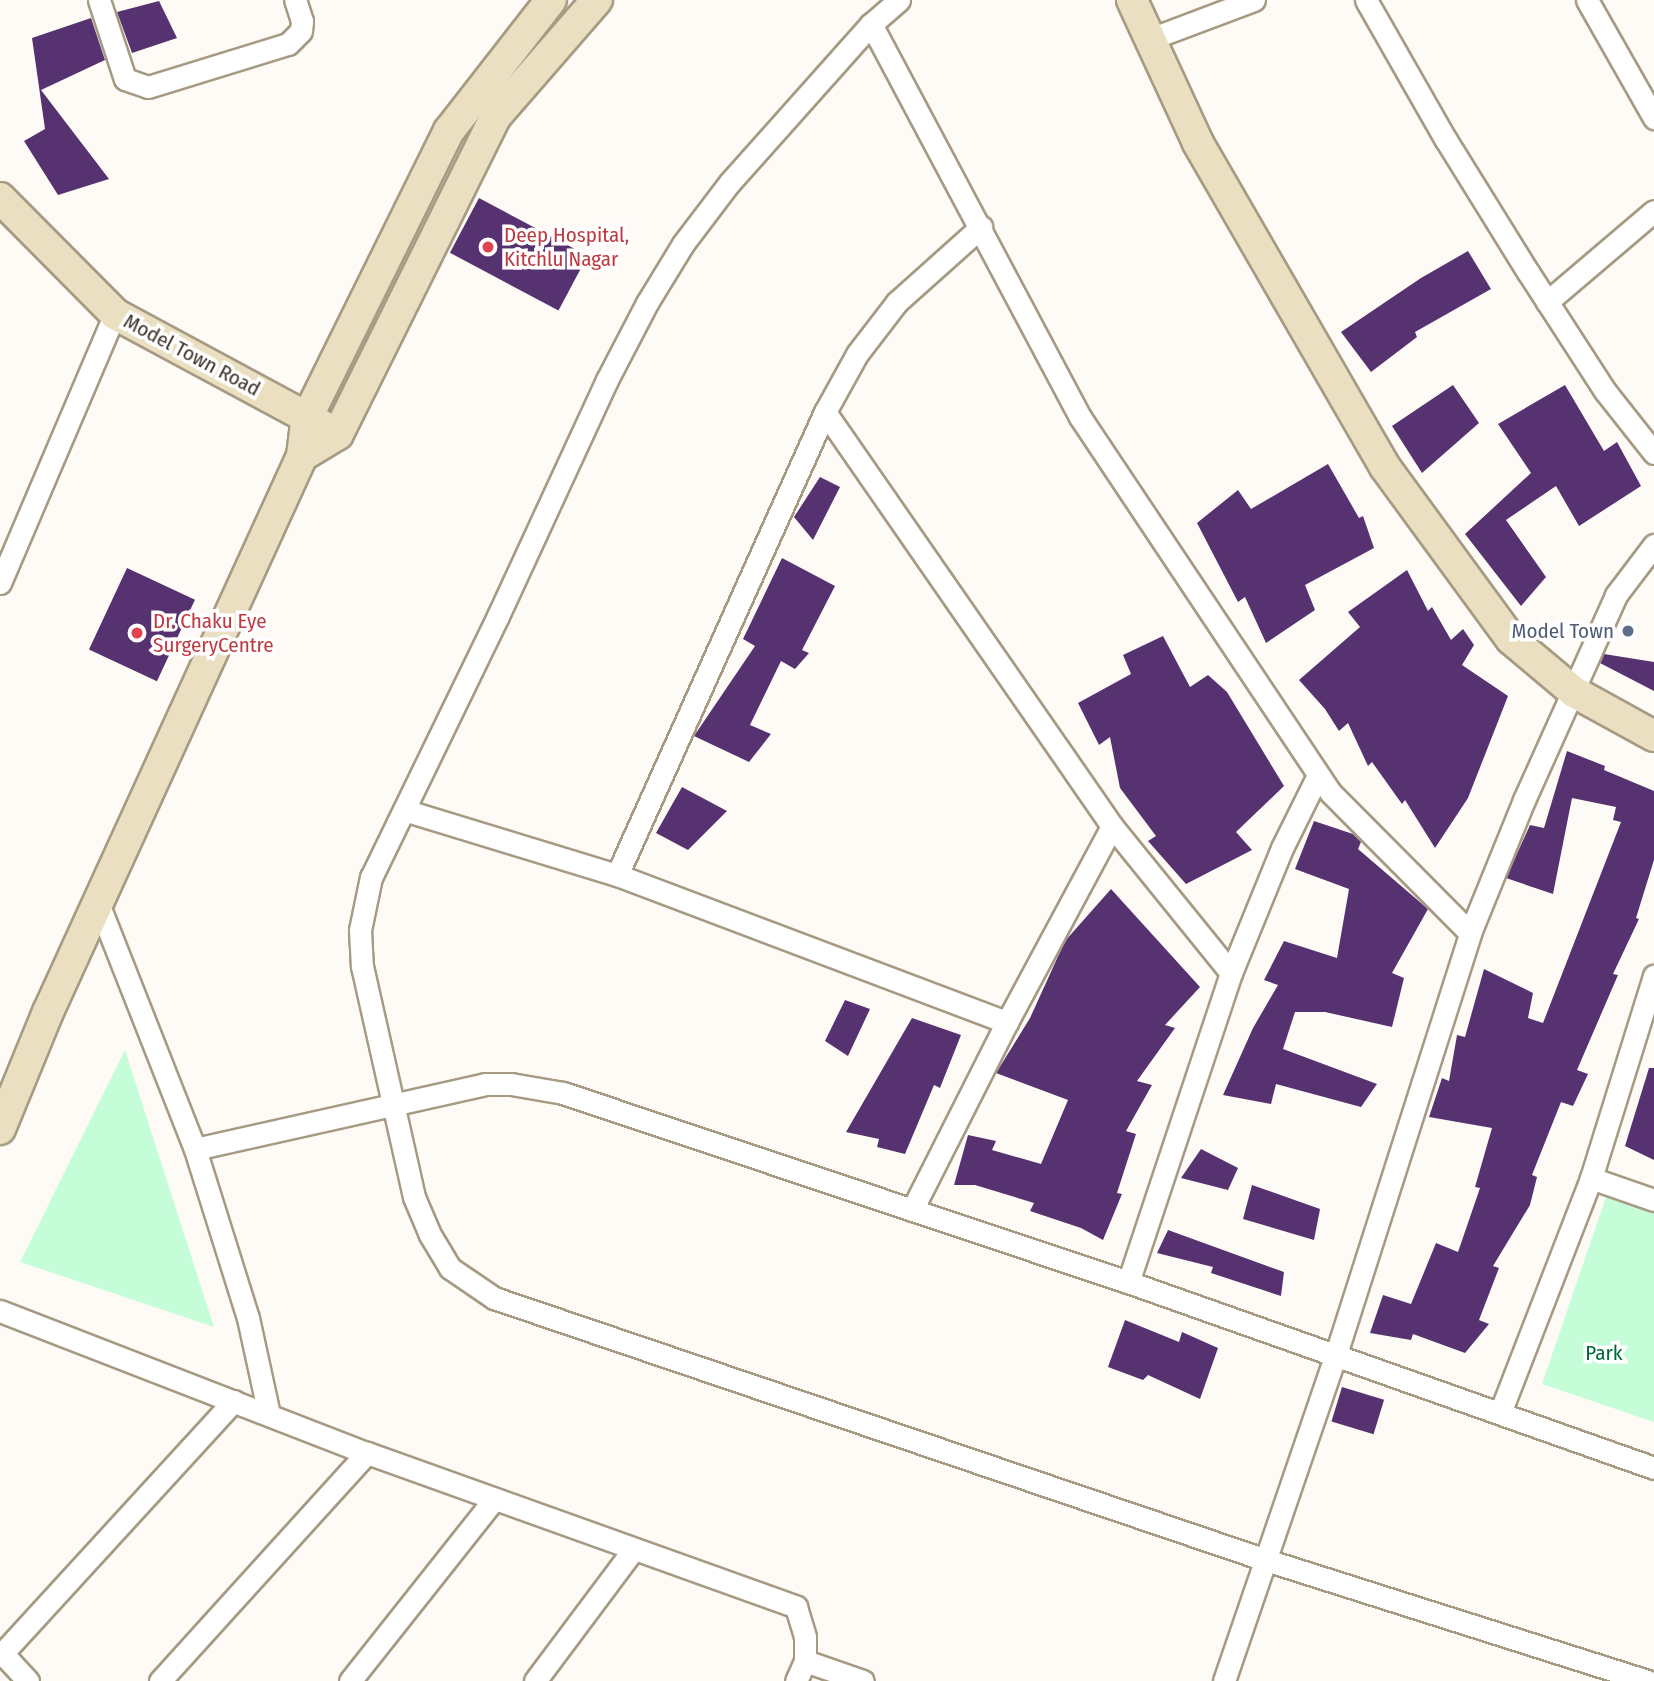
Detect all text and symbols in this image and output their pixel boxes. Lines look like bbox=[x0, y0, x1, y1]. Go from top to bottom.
place label: Deep Hospital, Kitchlu Nagar bbox=[504, 222, 629, 272]
marker: Deep Hospital, Kitchlu Nagar bbox=[478, 237, 498, 257]
street label: Model Town Road bbox=[119, 308, 265, 402]
place label: Dr. Chaku Eye SurgeryCentre bbox=[153, 608, 274, 658]
place label: Model Town bbox=[1511, 618, 1614, 644]
marker: Dr. Chaku Eye SurgeryCentre bbox=[127, 623, 147, 643]
marker: Model Town bbox=[1620, 623, 1636, 639]
park label: Park bbox=[1585, 1340, 1623, 1366]

